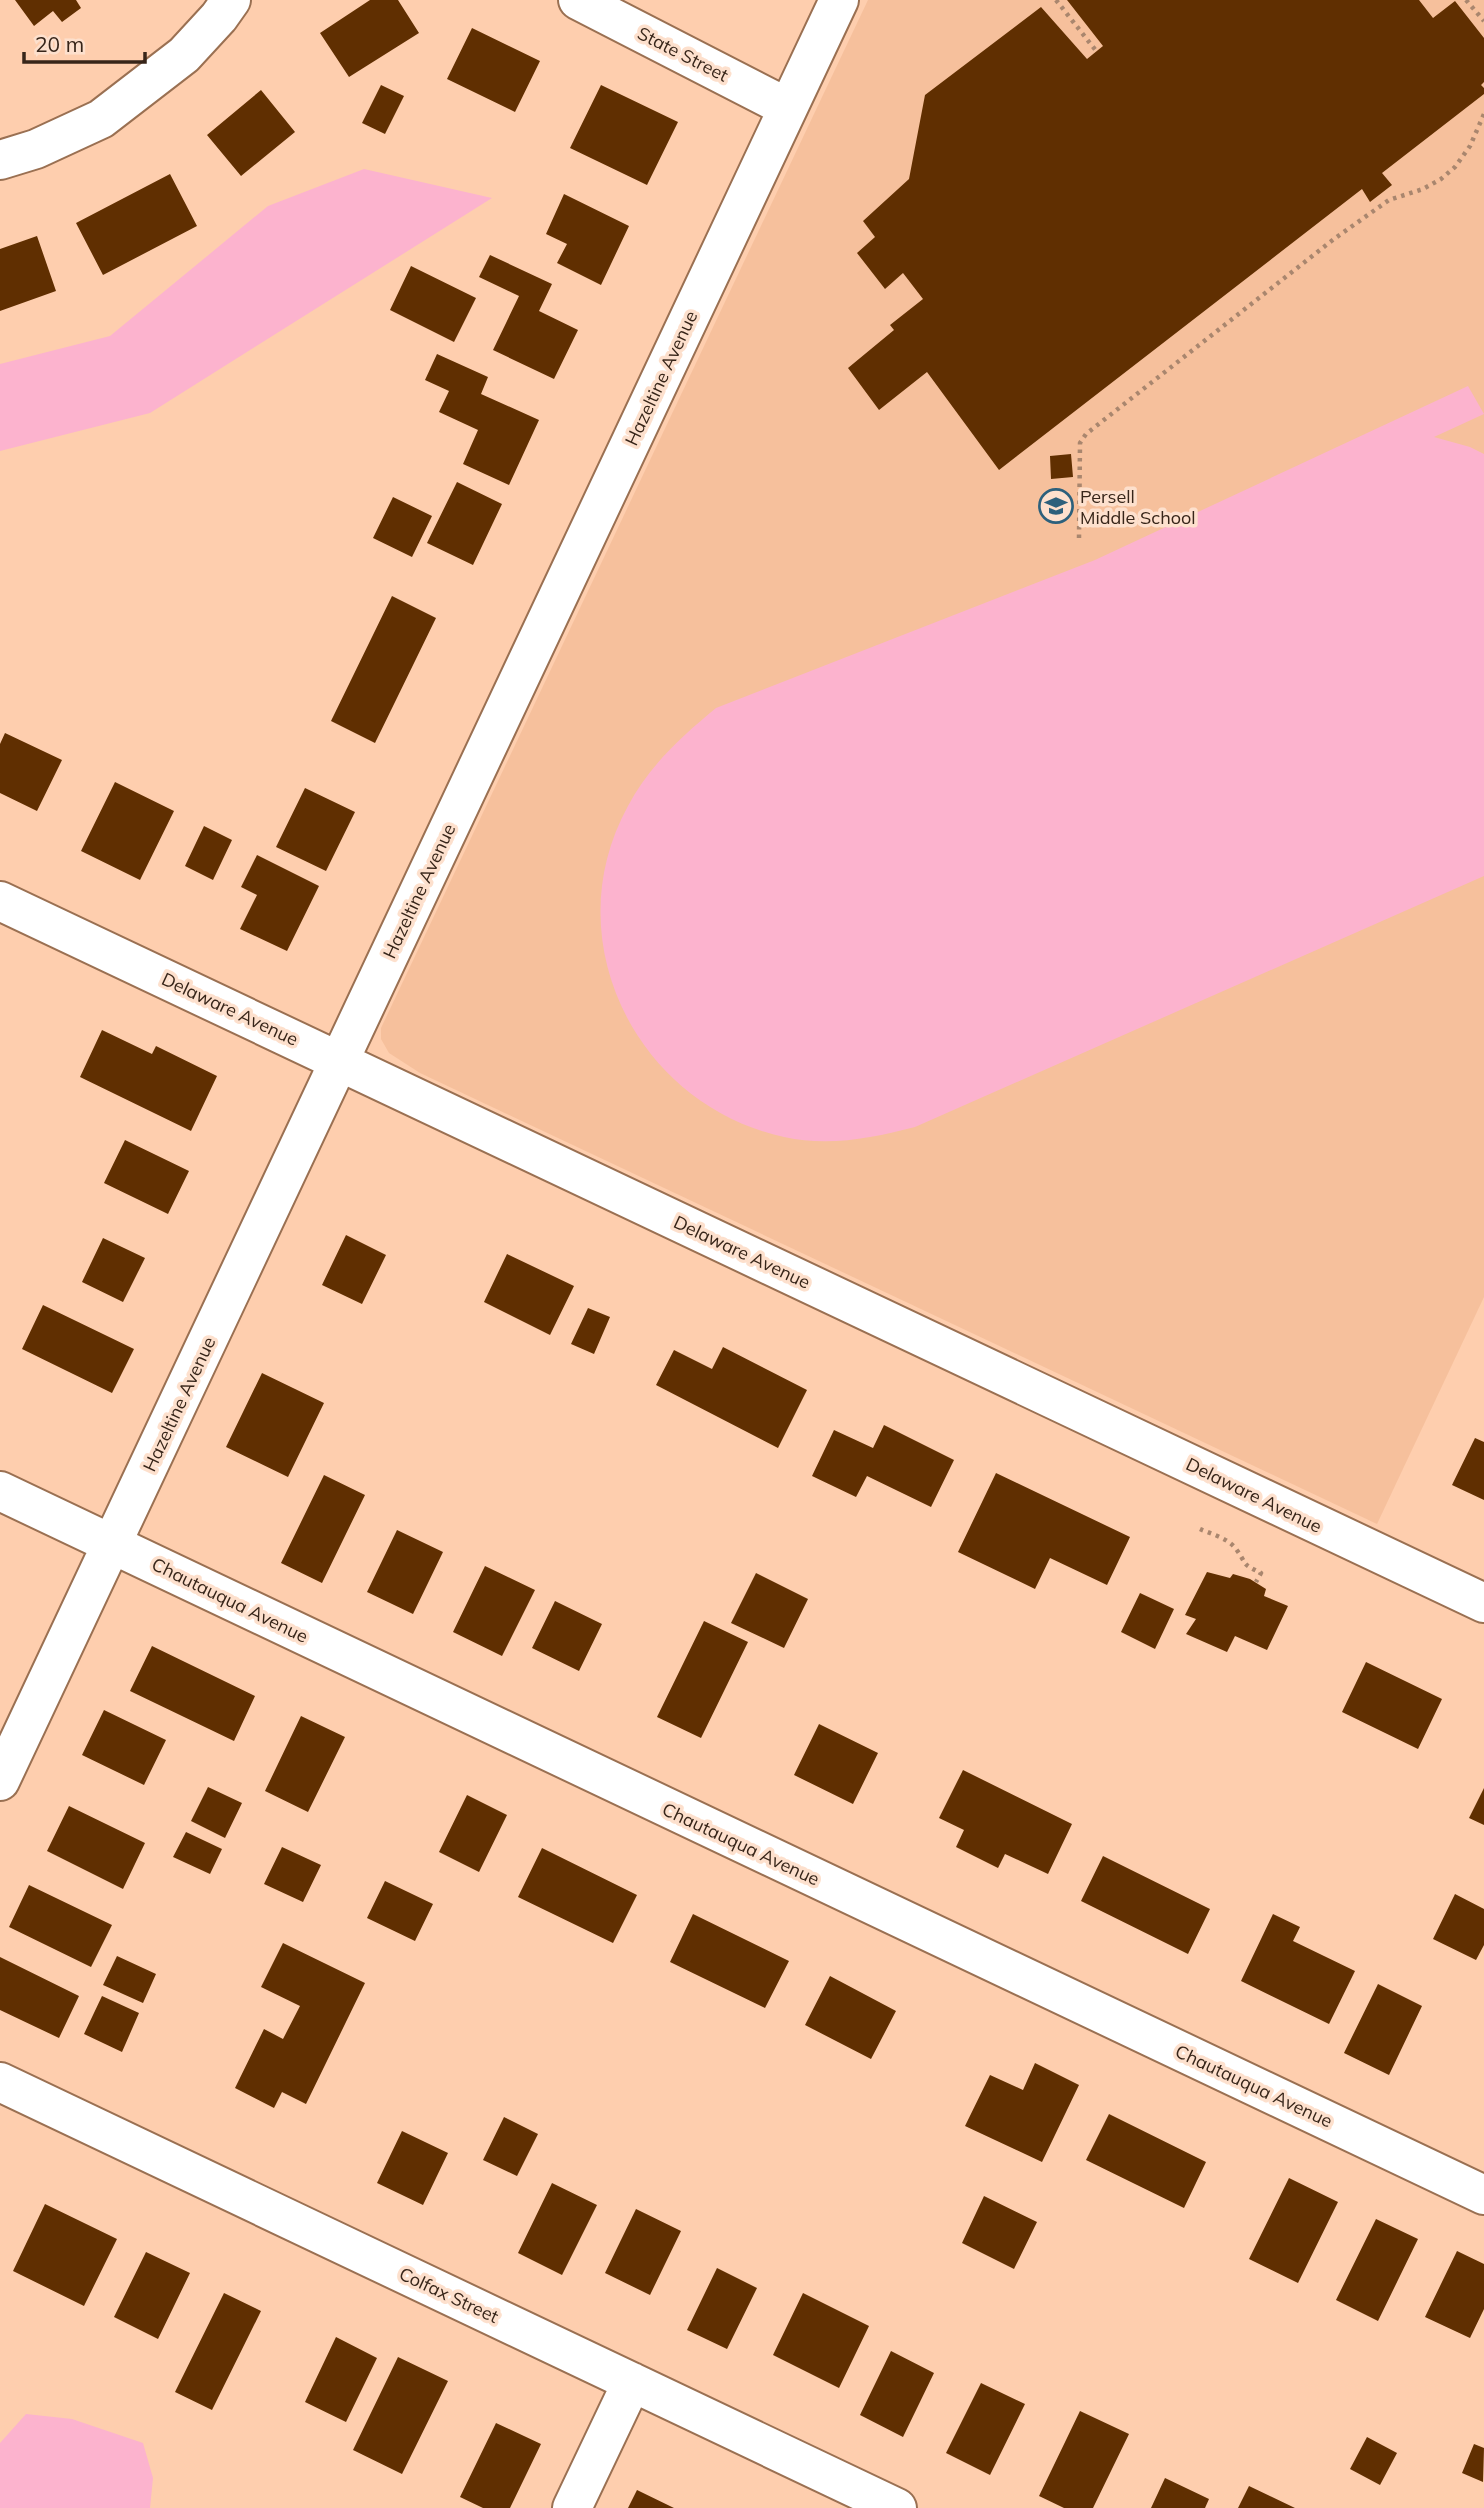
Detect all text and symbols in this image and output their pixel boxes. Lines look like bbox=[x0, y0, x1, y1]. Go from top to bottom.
scale bar bbox=[24, 21, 145, 65]
street label: State Street bbox=[634, 21, 732, 87]
text: 20 m bbox=[35, 31, 84, 57]
street label: Hazeltine Avenue bbox=[620, 307, 702, 449]
place label: Persell Middle School bbox=[1080, 485, 1196, 529]
school or university icon: Persell Middle School bbox=[1037, 487, 1075, 525]
street label: Hazeltine Avenue bbox=[378, 820, 460, 962]
street label: Delaware Avenue bbox=[158, 967, 302, 1051]
street label: Delaware Avenue bbox=[670, 1210, 814, 1294]
street label: Hazeltine Avenue bbox=[138, 1333, 220, 1475]
street label: Delaware Avenue bbox=[1182, 1452, 1326, 1538]
street label: Chautauqua Avenue bbox=[148, 1552, 312, 1648]
street label: Chautauqua Avenue bbox=[659, 1797, 823, 1891]
street label: Chautauqua Avenue bbox=[1172, 2039, 1336, 2133]
street label: Colfax Street bbox=[396, 2262, 502, 2328]

